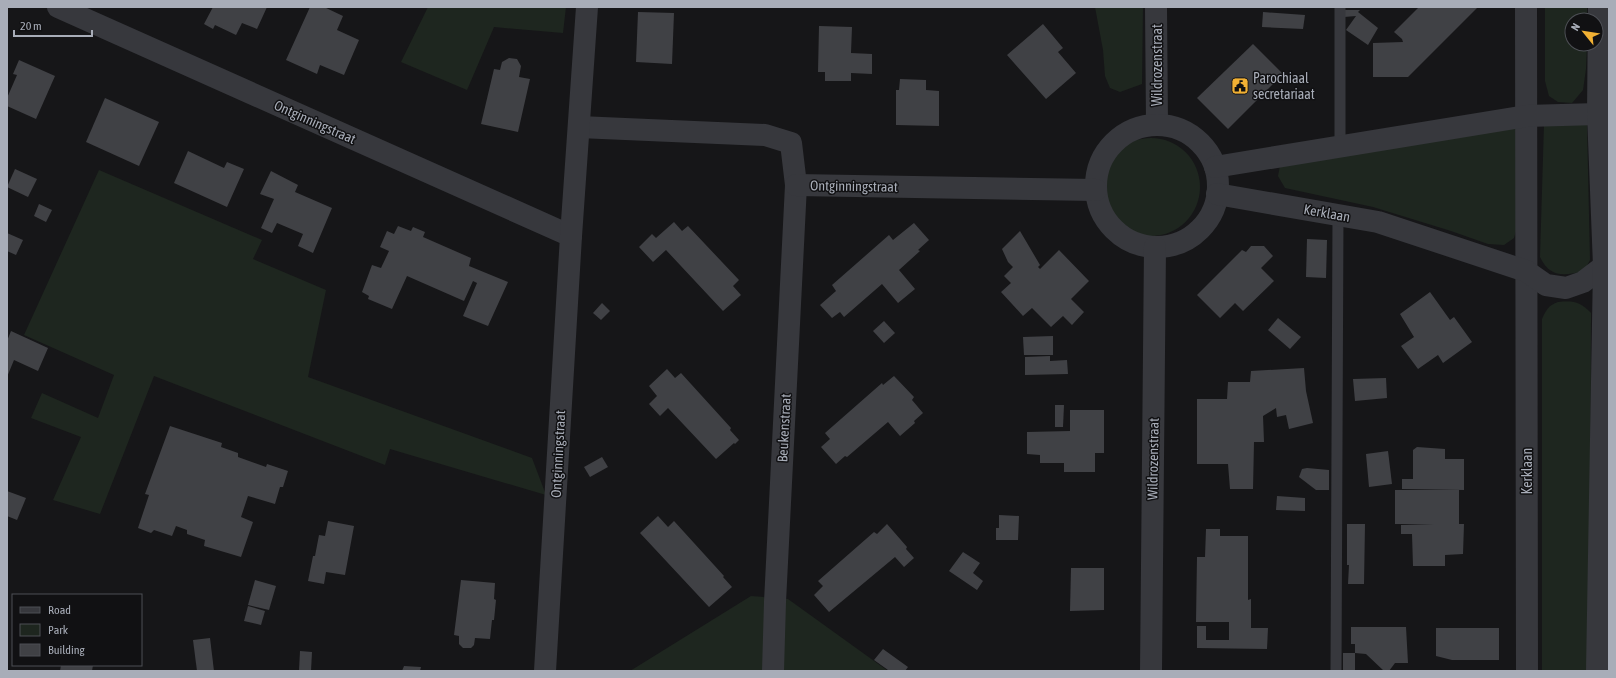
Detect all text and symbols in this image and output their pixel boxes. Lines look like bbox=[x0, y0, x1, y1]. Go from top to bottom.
scale bar bbox=[14, 12, 92, 38]
north arrow bbox=[1564, 12, 1604, 52]
text: 20 m bbox=[20, 19, 42, 33]
text: N bbox=[1569, 21, 1582, 33]
street label: Wildrozenstraat bbox=[1149, 24, 1165, 106]
place label: Parochiaal secretariaat bbox=[1253, 70, 1315, 102]
public building icon: Parochiaal secretariaat bbox=[1230, 76, 1250, 96]
street label: Ontginningstraat bbox=[272, 97, 358, 147]
street label: Ontginningstraat bbox=[810, 177, 898, 195]
street label: Kerklaan bbox=[1303, 201, 1351, 225]
street label: Beukenstraat bbox=[774, 393, 794, 463]
street label: Ontginningstraat bbox=[548, 410, 568, 498]
street label: Wildrozenstraat bbox=[1144, 418, 1162, 500]
street label: Kerklaan bbox=[1519, 448, 1535, 494]
legend bbox=[12, 594, 142, 666]
text: Road bbox=[48, 603, 71, 617]
text: Park bbox=[48, 623, 69, 637]
text: Building bbox=[48, 643, 86, 657]

